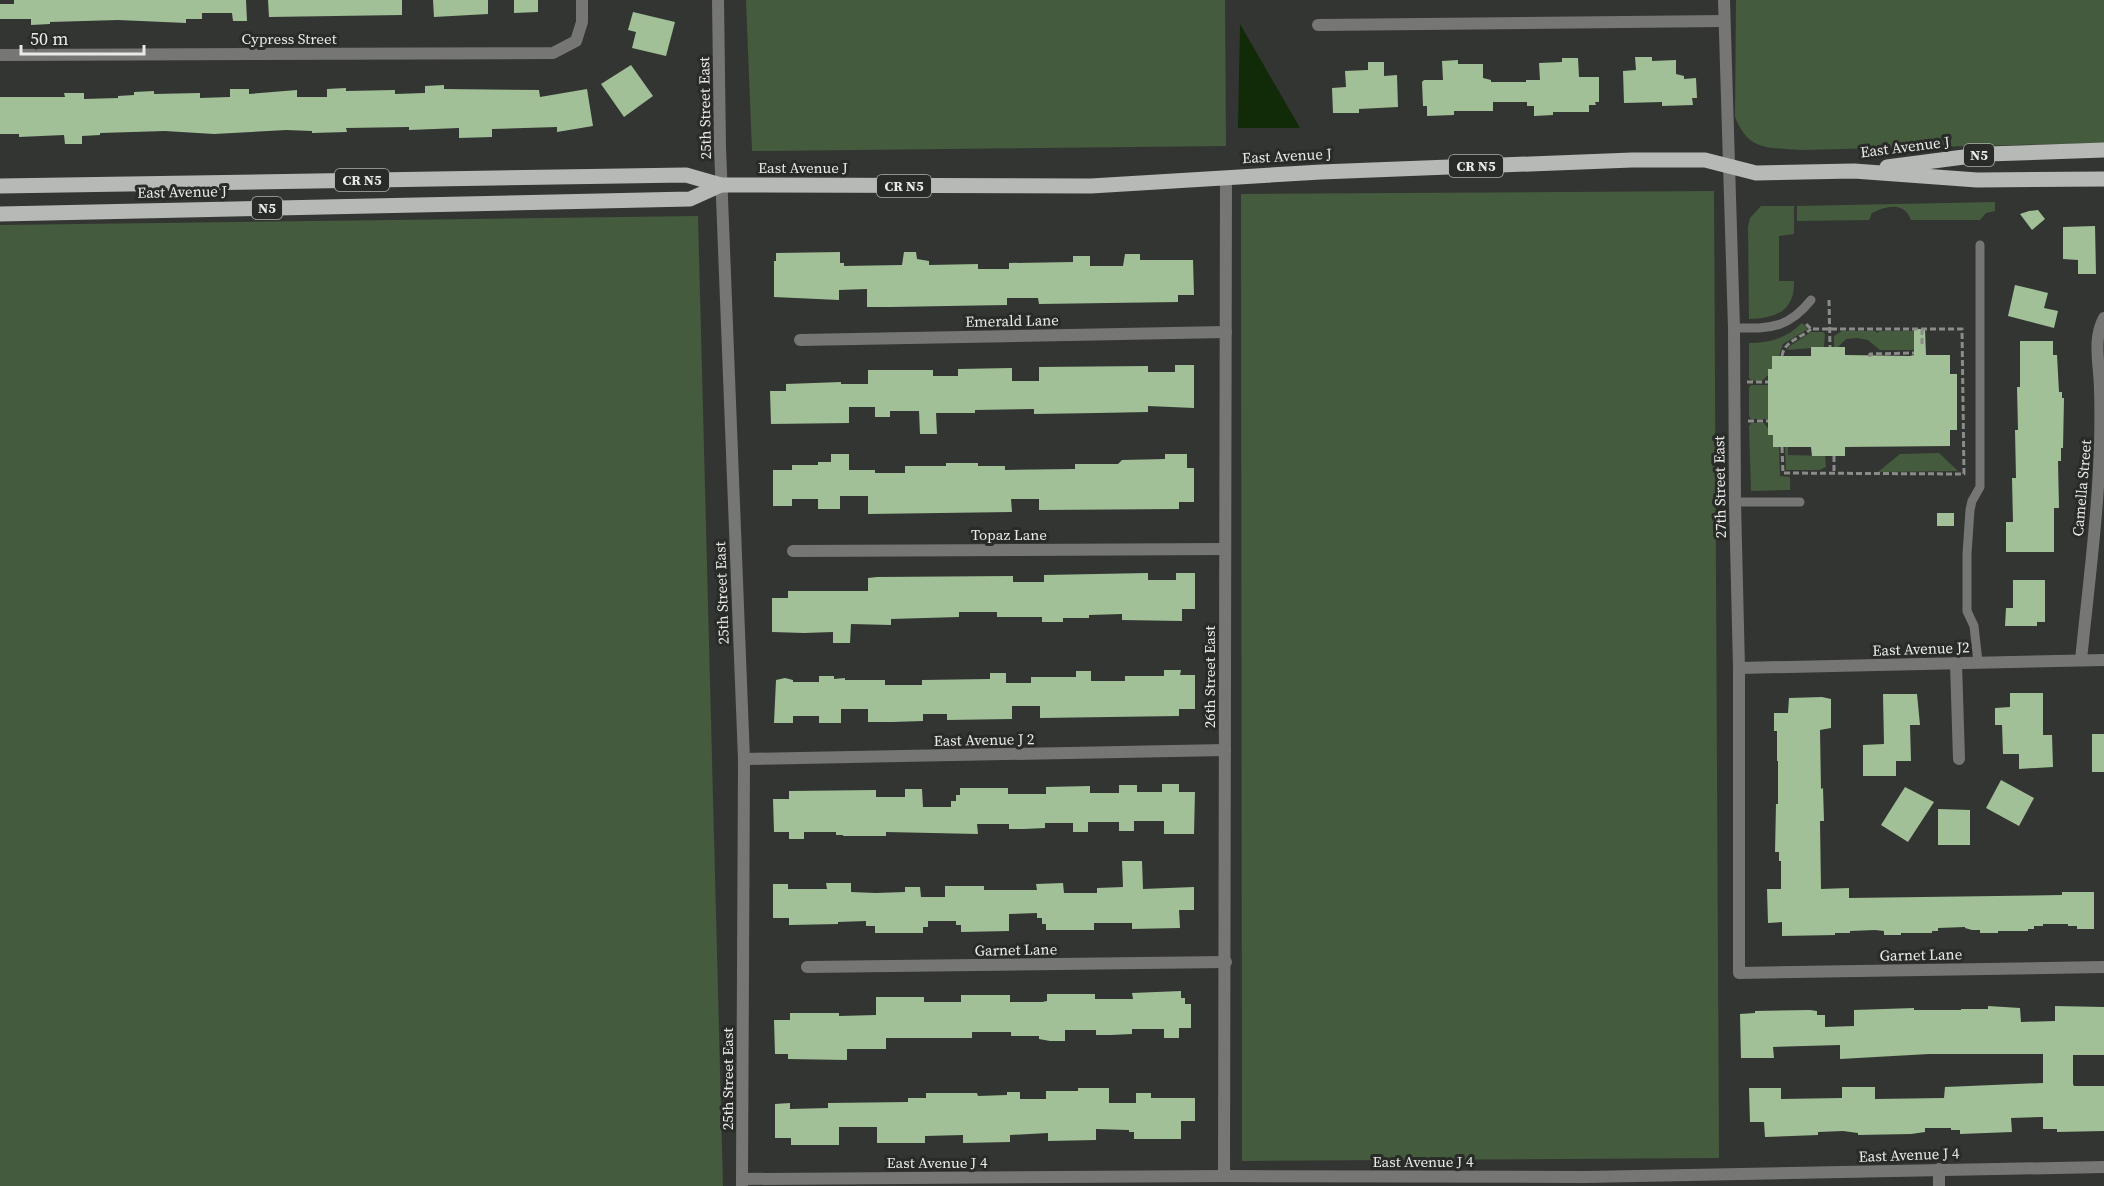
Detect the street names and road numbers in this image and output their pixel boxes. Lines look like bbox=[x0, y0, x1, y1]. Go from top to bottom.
street label: Cypress Street bbox=[241, 28, 337, 49]
street label: 25th Street East bbox=[693, 56, 716, 160]
street label: East Avenue J bbox=[1859, 131, 1951, 162]
street label: East Avenue J bbox=[1242, 143, 1333, 168]
road number: N5 bbox=[1964, 144, 1994, 166]
road number: CR N5 bbox=[1449, 155, 1503, 177]
street label: East Avenue J bbox=[758, 157, 848, 178]
road number: CR N5 bbox=[335, 169, 389, 191]
road number: CR N5 bbox=[877, 175, 931, 197]
street label: East Avenue J bbox=[137, 180, 228, 203]
road number: N5 bbox=[252, 197, 282, 219]
street label: Emerald Lane bbox=[965, 309, 1059, 332]
street label: 27th Street East bbox=[1708, 435, 1731, 539]
street label: Camella Street bbox=[2067, 439, 2096, 537]
street label: Topaz Lane bbox=[971, 524, 1047, 545]
street label: 25th Street East bbox=[709, 541, 734, 645]
street label: 26th Street East bbox=[1199, 626, 1220, 728]
street label: East Avenue J2 bbox=[1872, 636, 1970, 661]
street label: East Avenue J 2 bbox=[933, 728, 1035, 751]
street label: Garnet Lane bbox=[975, 938, 1058, 961]
street label: Garnet Lane bbox=[1880, 943, 1963, 966]
street label: 25th Street East bbox=[717, 1028, 738, 1130]
street label: East Avenue J 4 bbox=[1858, 1142, 1960, 1167]
street label: East Avenue J 4 bbox=[1373, 1151, 1474, 1172]
street label: East Avenue J 4 bbox=[887, 1152, 988, 1173]

